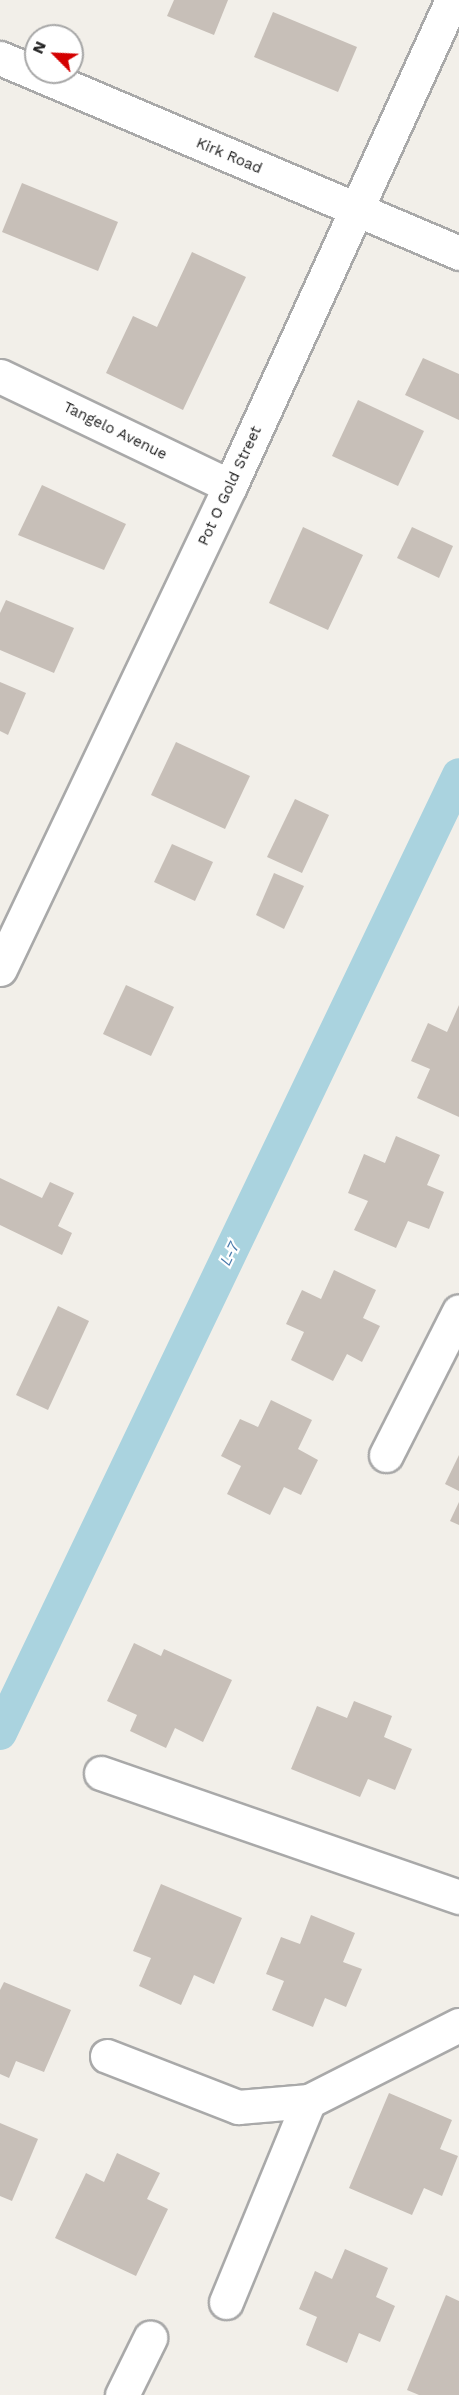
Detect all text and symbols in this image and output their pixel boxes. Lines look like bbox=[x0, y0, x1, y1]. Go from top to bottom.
north arrow bbox=[24, 24, 84, 84]
text: N bbox=[28, 38, 50, 57]
street label: Kirk Road bbox=[193, 134, 265, 178]
street label: Tangelo Avenue bbox=[60, 398, 170, 464]
street label: Pot O Gold Street bbox=[194, 423, 266, 549]
water label: L-7 bbox=[216, 1239, 244, 1269]

